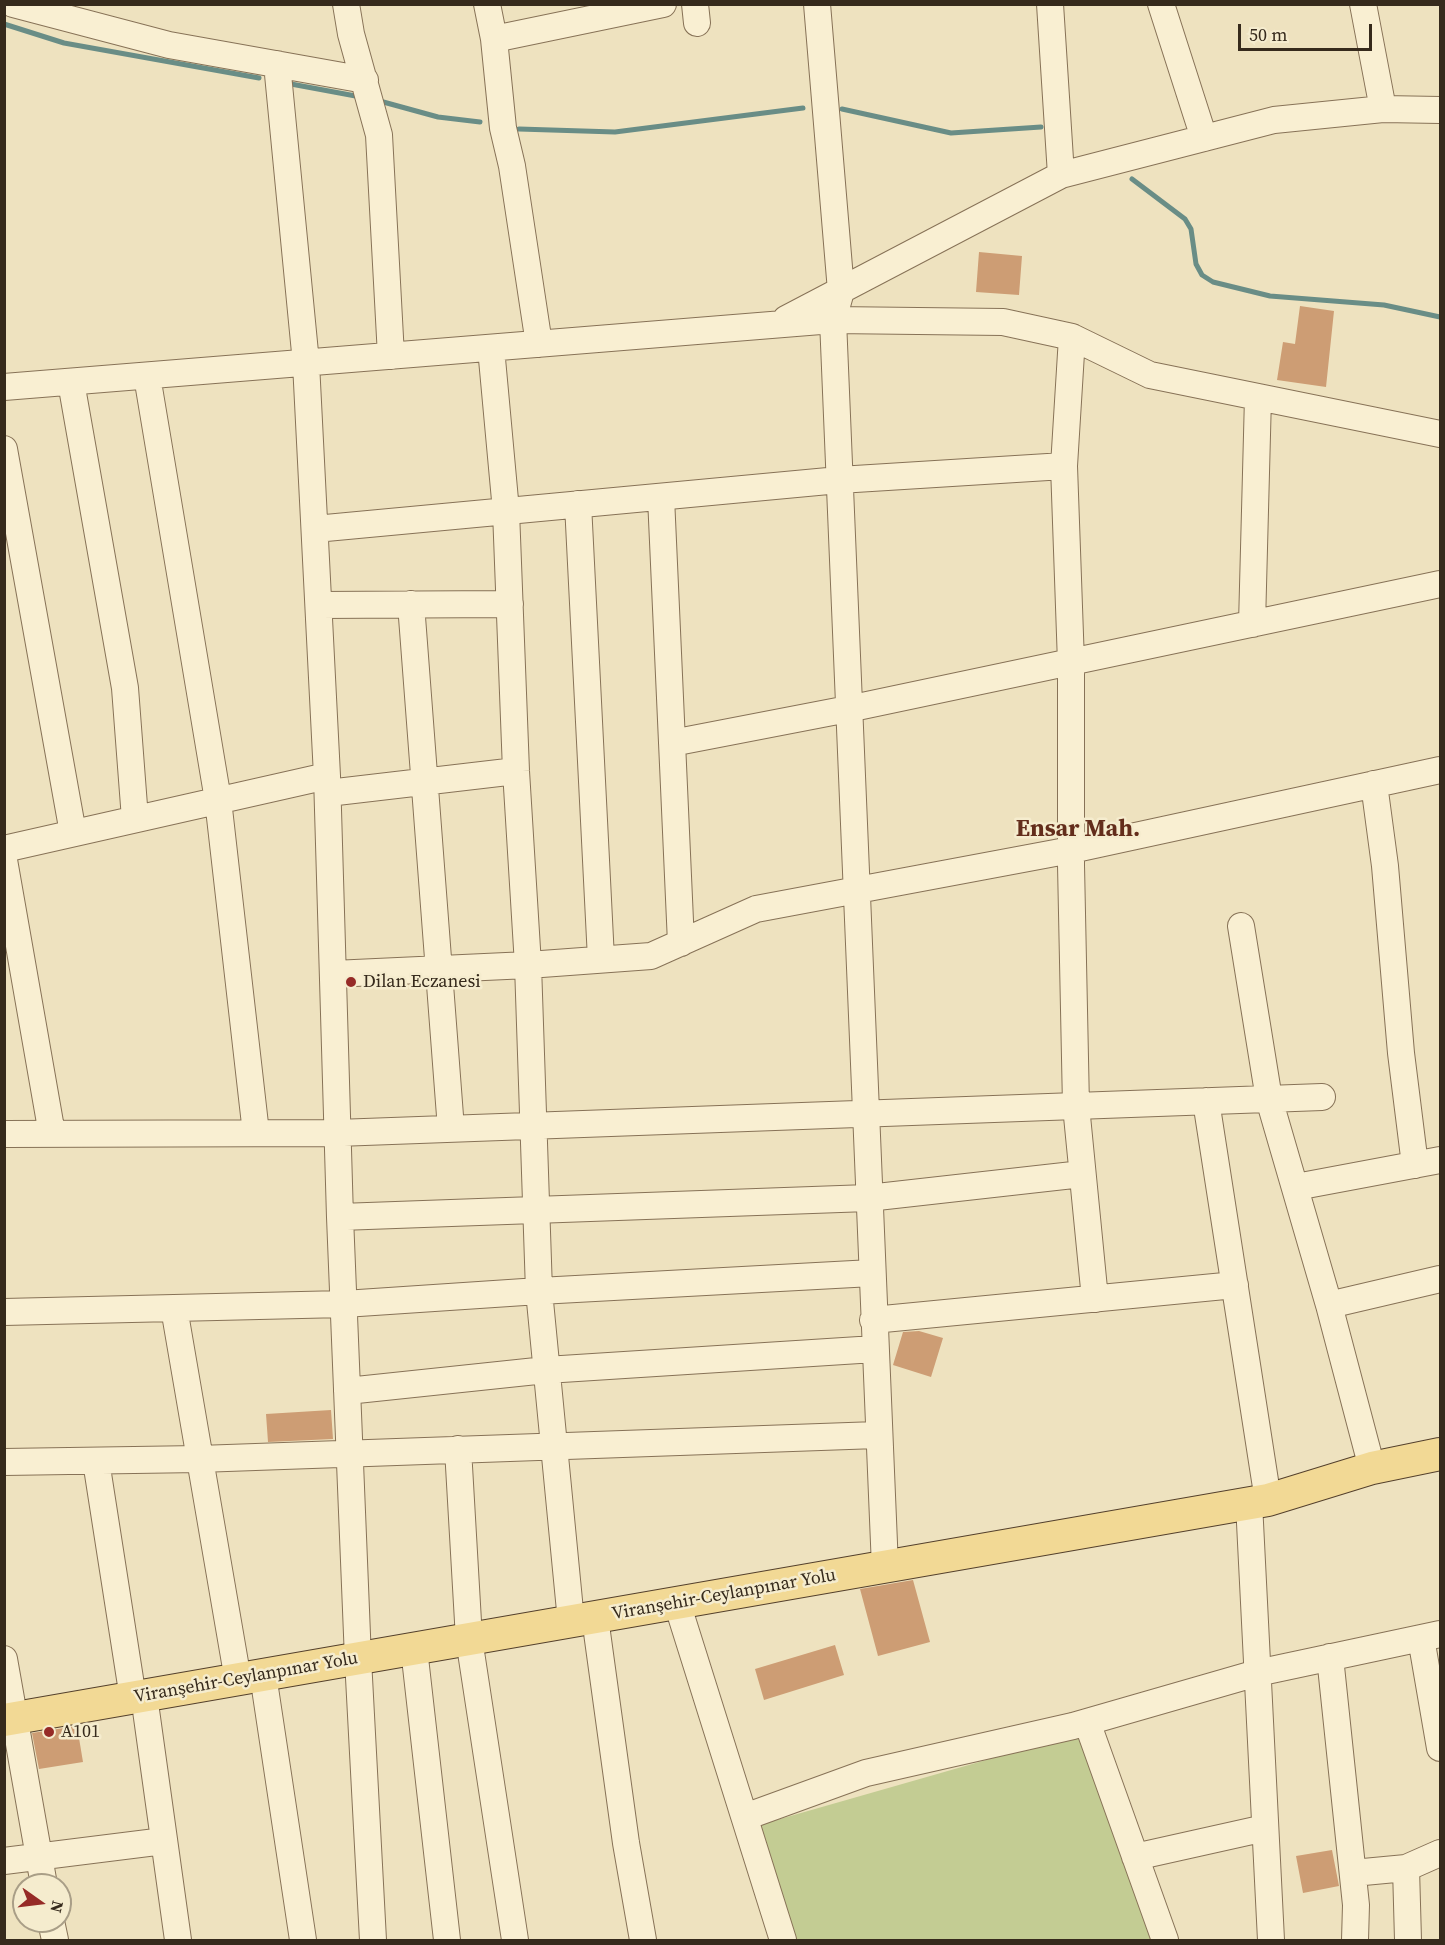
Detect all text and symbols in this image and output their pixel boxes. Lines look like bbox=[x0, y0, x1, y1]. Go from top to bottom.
scale bar bbox=[1241, 12, 1374, 50]
text: 50 m bbox=[1249, 22, 1287, 47]
district label: Ensar Mah. bbox=[1016, 816, 1140, 844]
place label: Dilan Eczanesi bbox=[363, 971, 481, 993]
marker: Dilan Eczanesi bbox=[344, 975, 358, 989]
street label: Viranşehir-Ceylanpınar Yolu bbox=[610, 1565, 838, 1625]
street label: Viranşehir-Ceylanpınar Yolu bbox=[132, 1648, 360, 1708]
place label: A101 bbox=[61, 1721, 100, 1743]
marker: A101 bbox=[42, 1725, 56, 1739]
north arrow bbox=[12, 1873, 72, 1933]
text: N bbox=[45, 1899, 70, 1915]

